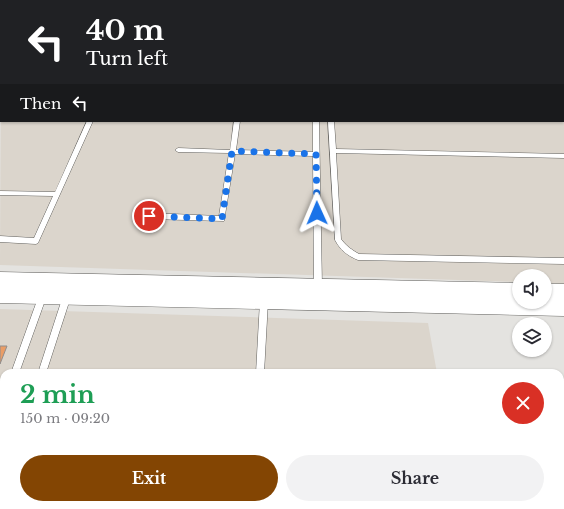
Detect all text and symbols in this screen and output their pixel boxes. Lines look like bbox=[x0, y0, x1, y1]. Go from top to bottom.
text: 40 m bbox=[86, 13, 164, 48]
icon: left bbox=[20, 16, 72, 68]
text: Turn left bbox=[86, 48, 168, 70]
icon: left bbox=[69, 92, 91, 114]
text: Then bbox=[20, 94, 61, 113]
position arrow bbox=[296, 192, 338, 234]
pin bbox=[132, 199, 166, 233]
icon: arrive bbox=[138, 205, 160, 227]
map controls bbox=[512, 269, 552, 357]
button: sound bbox=[512, 269, 552, 309]
button: layers bbox=[512, 317, 552, 357]
text: 2 min bbox=[20, 380, 95, 409]
button: close bbox=[502, 382, 544, 424]
text: 150 m · 09:20 bbox=[20, 410, 110, 427]
button: Exit bbox=[20, 455, 278, 501]
button: Share bbox=[286, 455, 544, 501]

